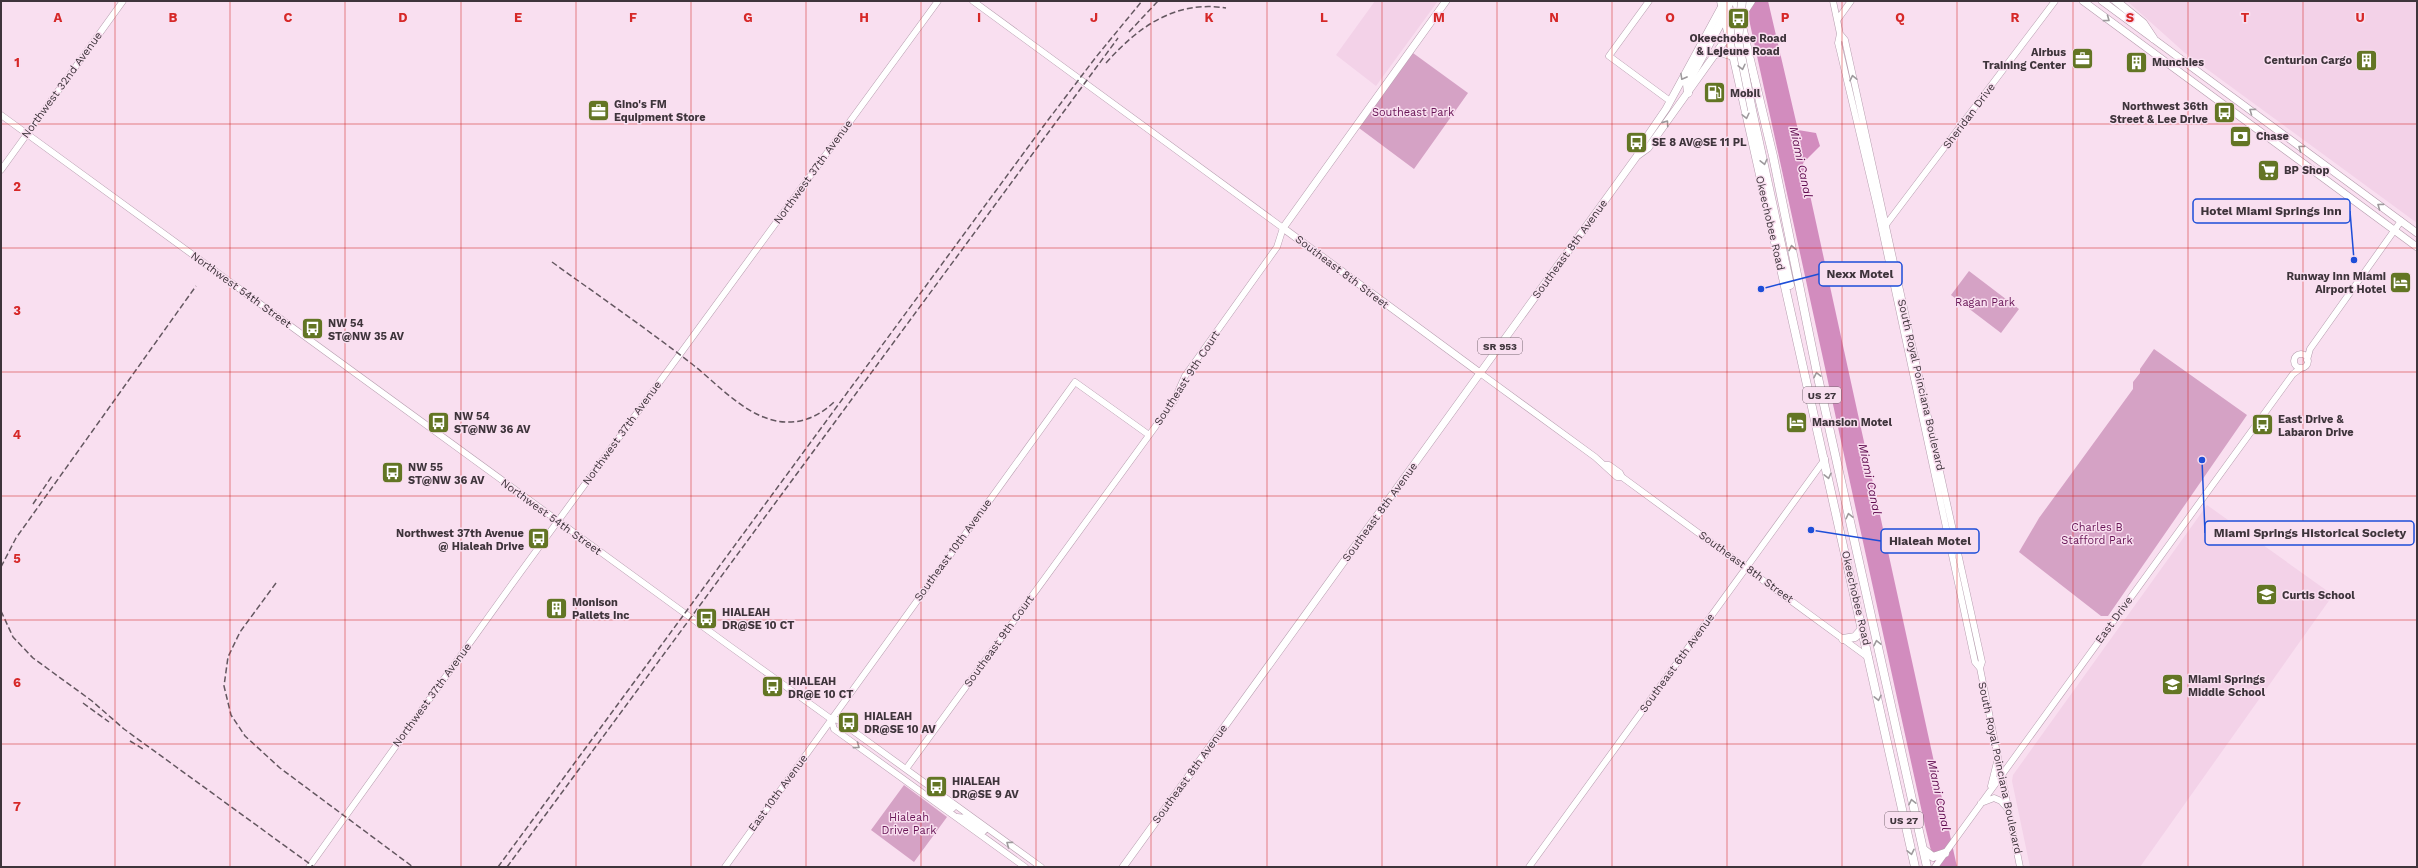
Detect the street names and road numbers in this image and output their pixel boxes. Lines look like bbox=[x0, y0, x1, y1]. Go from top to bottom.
street label: Northwest 32nd Avenue bbox=[19, 29, 105, 141]
street label: Sheridan Drive bbox=[1940, 81, 1998, 151]
street label: Northwest 37th Avenue bbox=[771, 117, 855, 227]
street label: Okeechobee Road bbox=[1753, 174, 1787, 272]
street label: Southeast 8th Avenue bbox=[1530, 197, 1610, 301]
street label: Southeast 8th Street bbox=[1293, 233, 1392, 312]
street label: Northwest 54th Street bbox=[188, 249, 294, 331]
street label: South Royal Poinciana Boulevard bbox=[1895, 298, 1947, 472]
street label: Southeast 9th Court bbox=[1152, 328, 1223, 428]
road number: SR 953 bbox=[1478, 338, 1522, 354]
street label: Northwest 37th Avenue bbox=[580, 378, 664, 488]
road number: US 27 bbox=[1803, 387, 1841, 403]
street label: Southeast 8th Avenue bbox=[1340, 460, 1420, 564]
street label: Northwest 54th Street bbox=[498, 476, 604, 558]
street label: Southeast 10th Avenue bbox=[912, 496, 994, 604]
street label: Southeast 8th Street bbox=[1696, 528, 1796, 606]
street label: Okeechobee Road bbox=[1839, 549, 1873, 647]
street label: Southeast 9th Court bbox=[961, 592, 1037, 689]
street label: East Drive bbox=[2093, 594, 2135, 646]
street label: Southeast 6th Avenue bbox=[1637, 611, 1717, 715]
street label: Northwest 37th Avenue bbox=[390, 640, 474, 750]
street label: South Royal Poinciana Boulevard bbox=[1975, 681, 2025, 855]
street label: Southeast 8th Avenue bbox=[1150, 722, 1230, 826]
street label: East 10th Avenue bbox=[746, 752, 810, 834]
road number: US 27 bbox=[1885, 812, 1923, 828]

